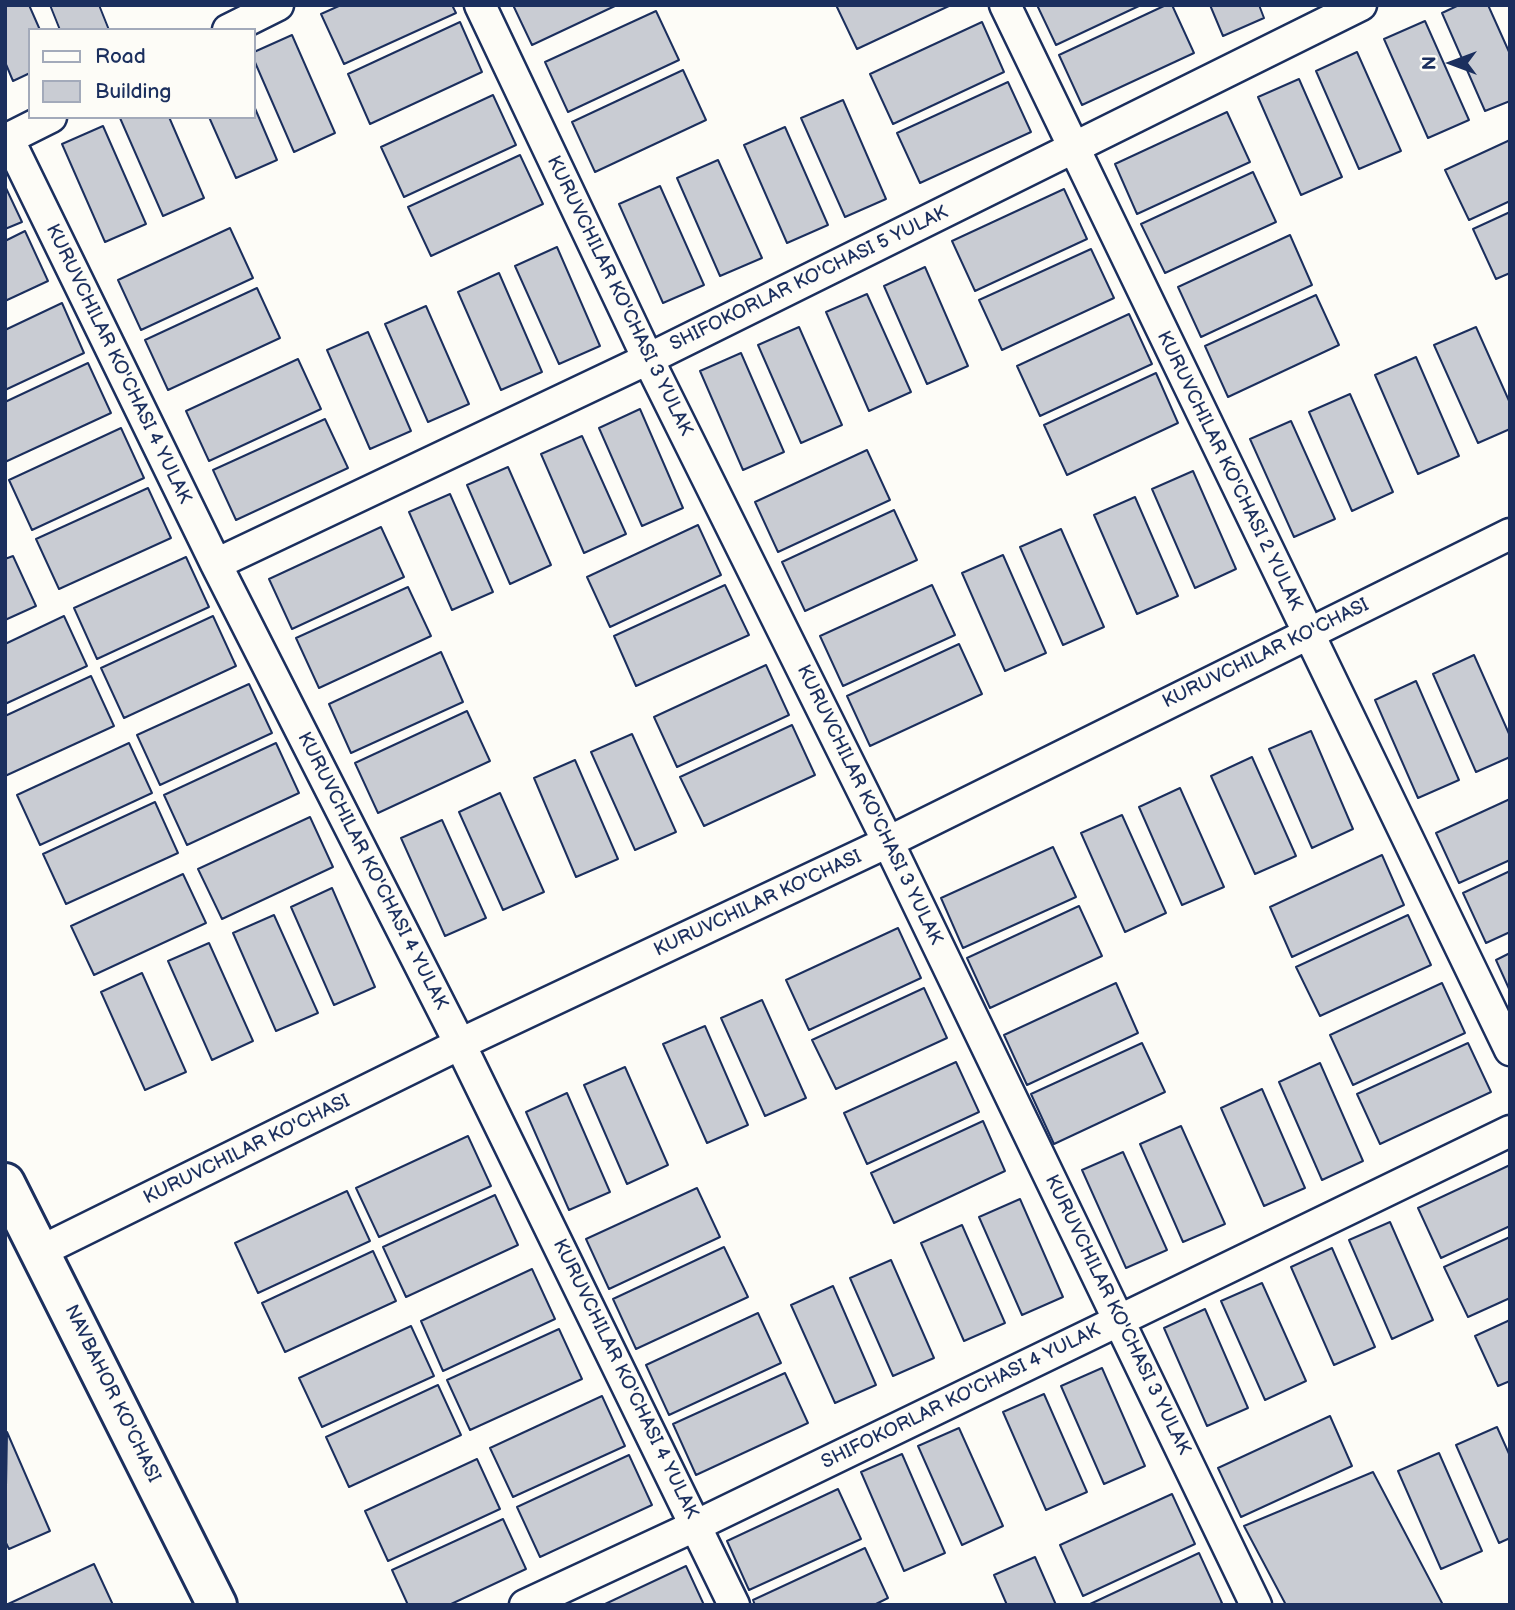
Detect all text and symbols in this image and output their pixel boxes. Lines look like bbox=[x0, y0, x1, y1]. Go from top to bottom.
legend bbox=[28, 28, 256, 119]
north arrow bbox=[1417, 28, 1487, 98]
text: Road bbox=[95, 44, 146, 69]
text: N bbox=[1419, 56, 1442, 70]
text: Building bbox=[95, 79, 171, 104]
street label: KURUVCHILAR KO'CHASI 3 YULAK bbox=[541, 153, 697, 439]
street label: SHIFOKORLAR KO'CHASI 5 YULAK bbox=[666, 202, 952, 356]
street label: KURUVCHILAR KO'CHASI 4 YULAK bbox=[40, 221, 196, 507]
street label: KURUVCHILAR KO'CHASI 2 YULAK bbox=[1151, 328, 1307, 614]
street label: KURUVCHILAR KO'CHASI bbox=[1159, 594, 1373, 714]
street label: KURUVCHILAR KO'CHASI 3 YULAK bbox=[791, 662, 947, 948]
street label: KURUVCHILAR KO'CHASI 4 YULAK bbox=[292, 729, 452, 1013]
street label: KURUVCHILAR KO'CHASI bbox=[651, 846, 865, 962]
street label: KURUVCHILAR KO'CHASI bbox=[140, 1090, 354, 1210]
street label: KURUVCHILAR KO'CHASI 3 YULAK bbox=[1039, 1172, 1195, 1458]
street label: KURUVCHILAR KO'CHASI 4 YULAK bbox=[547, 1236, 703, 1522]
street label: NAVBAHOR KO'CHASI bbox=[59, 1301, 165, 1487]
street label: SHIFOKORLAR KO'CHASI 4 YULAK bbox=[818, 1319, 1104, 1475]

